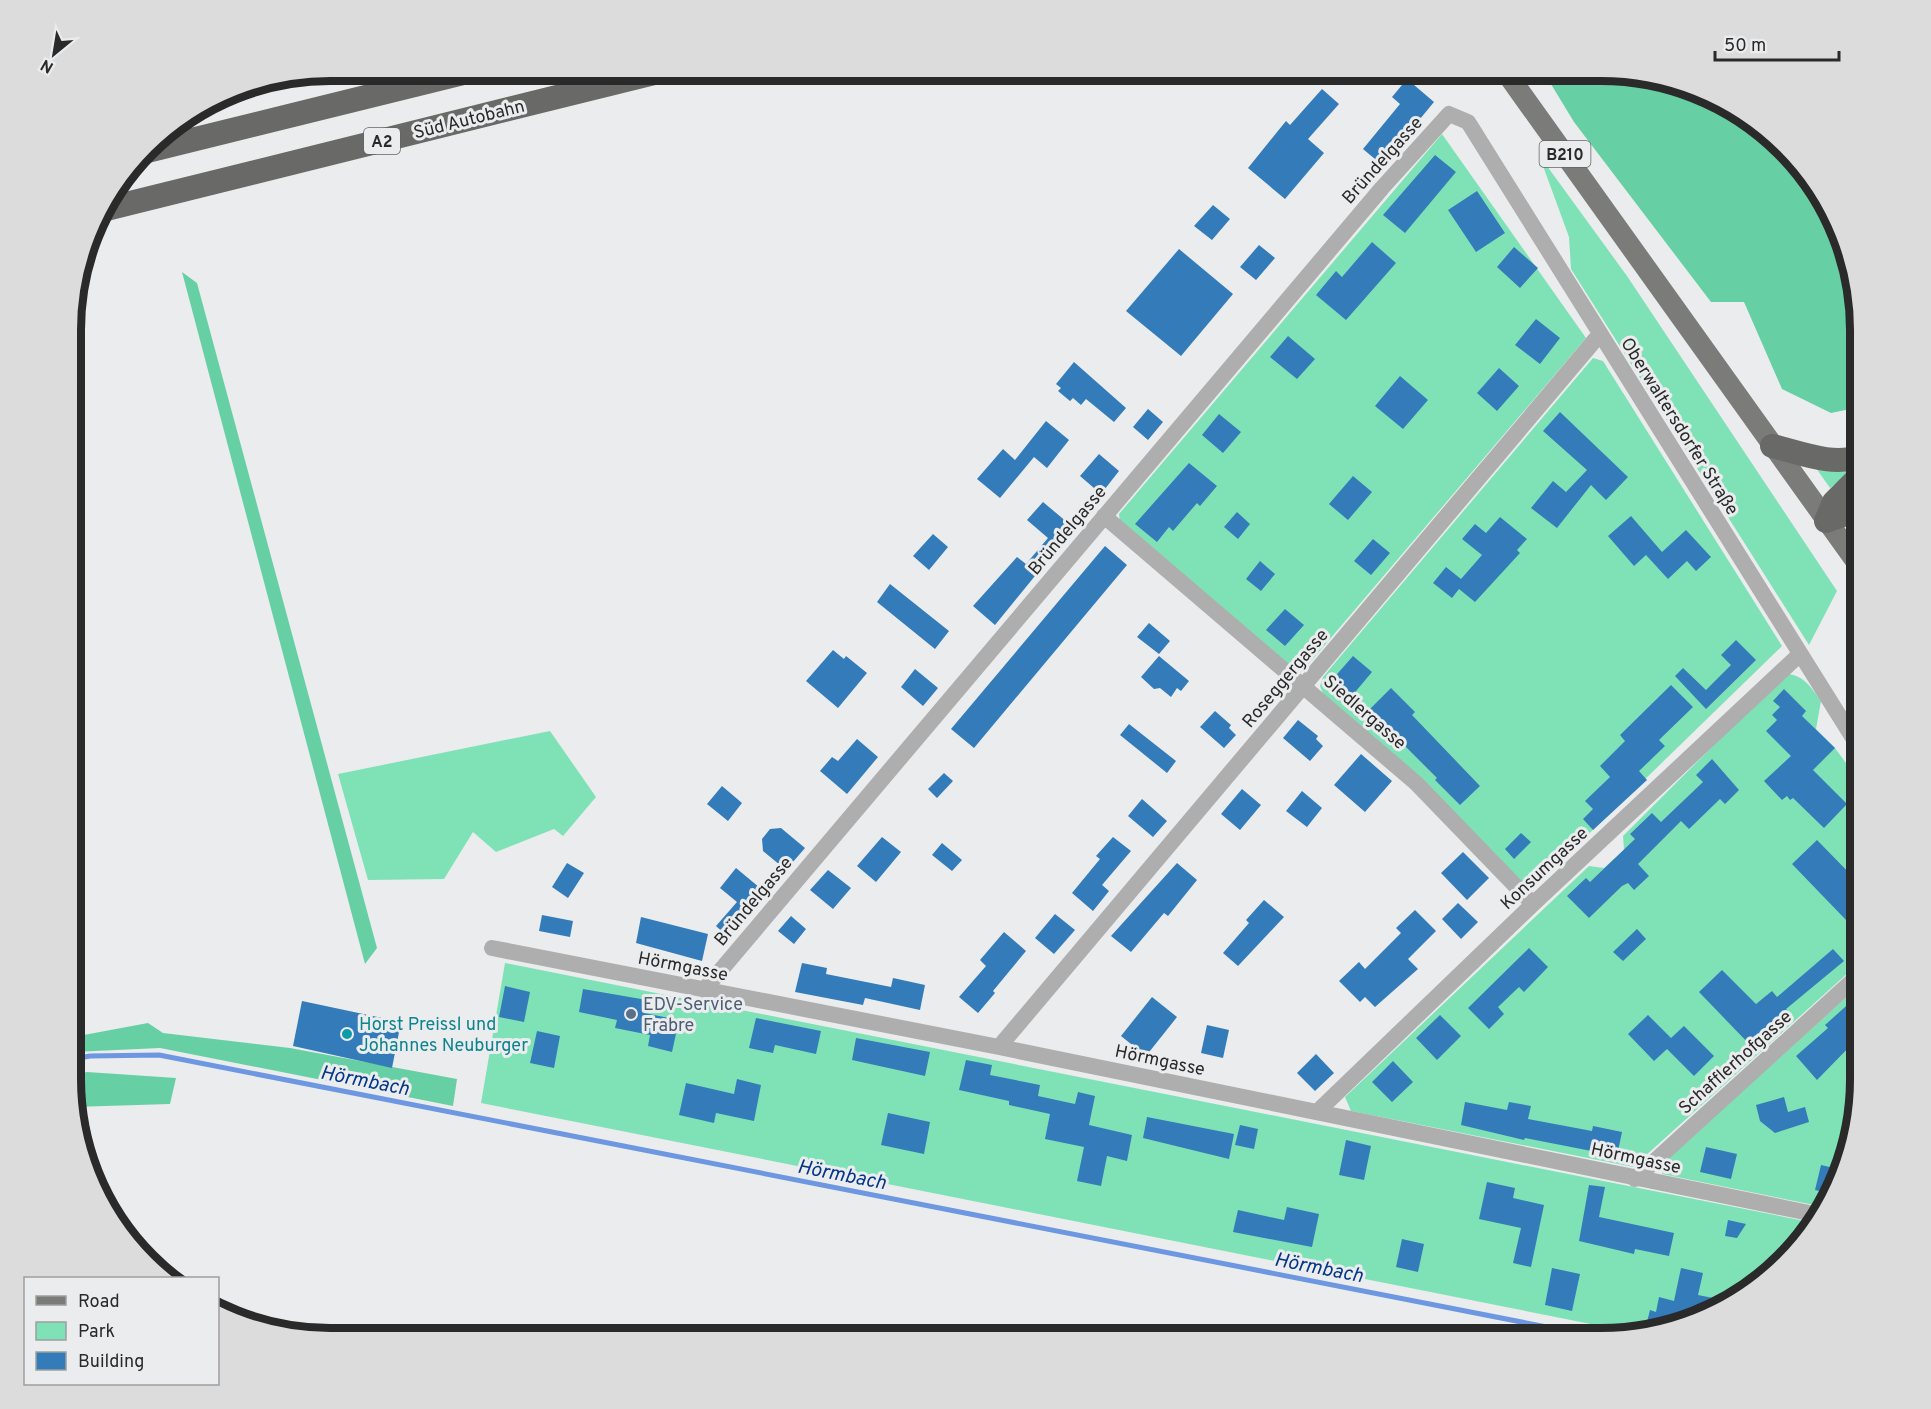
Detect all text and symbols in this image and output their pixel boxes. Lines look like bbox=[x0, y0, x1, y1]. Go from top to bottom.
north arrow bbox=[24, 24, 84, 84]
scale bar bbox=[1715, 24, 1840, 62]
text: 50 m bbox=[1724, 35, 1766, 58]
text: N bbox=[38, 54, 57, 77]
street label: Süd Autobahn bbox=[411, 96, 527, 145]
street label: Bründelgasse bbox=[1338, 112, 1428, 210]
road number: A2 bbox=[364, 128, 400, 154]
road number: B210 bbox=[1540, 141, 1590, 167]
street label: Oberwaltersdorfer Straße bbox=[1615, 334, 1743, 520]
street label: Bründelgasse bbox=[1024, 481, 1112, 580]
street label: Roseggergasse bbox=[1238, 625, 1334, 733]
street label: Siedlergasse bbox=[1318, 671, 1410, 756]
street label: Konsumgasse bbox=[1496, 823, 1594, 916]
street label: Bründelgasse bbox=[710, 852, 798, 951]
street label: Hörmgasse bbox=[636, 947, 730, 987]
place label: EDV-Service Frabre bbox=[643, 994, 743, 1038]
street label: Schafflerhofgasse bbox=[1675, 1006, 1797, 1120]
marker: EDV-Service Frabre bbox=[624, 1007, 638, 1021]
place label: Horst Preissl und Johannes Neuburger bbox=[359, 1014, 528, 1058]
marker: Horst Preissl und Johannes Neuburger bbox=[340, 1027, 354, 1041]
street label: Hörmgasse bbox=[1113, 1041, 1207, 1082]
water label: Hörmbach bbox=[318, 1061, 411, 1103]
street label: Hörmgasse bbox=[1589, 1139, 1683, 1180]
water label: Hörmbach bbox=[795, 1155, 888, 1197]
water label: Hörmbach bbox=[1272, 1248, 1365, 1290]
legend bbox=[24, 1277, 219, 1385]
text: Road bbox=[78, 1291, 120, 1314]
text: Park bbox=[78, 1321, 115, 1344]
text: Building bbox=[78, 1351, 144, 1374]

